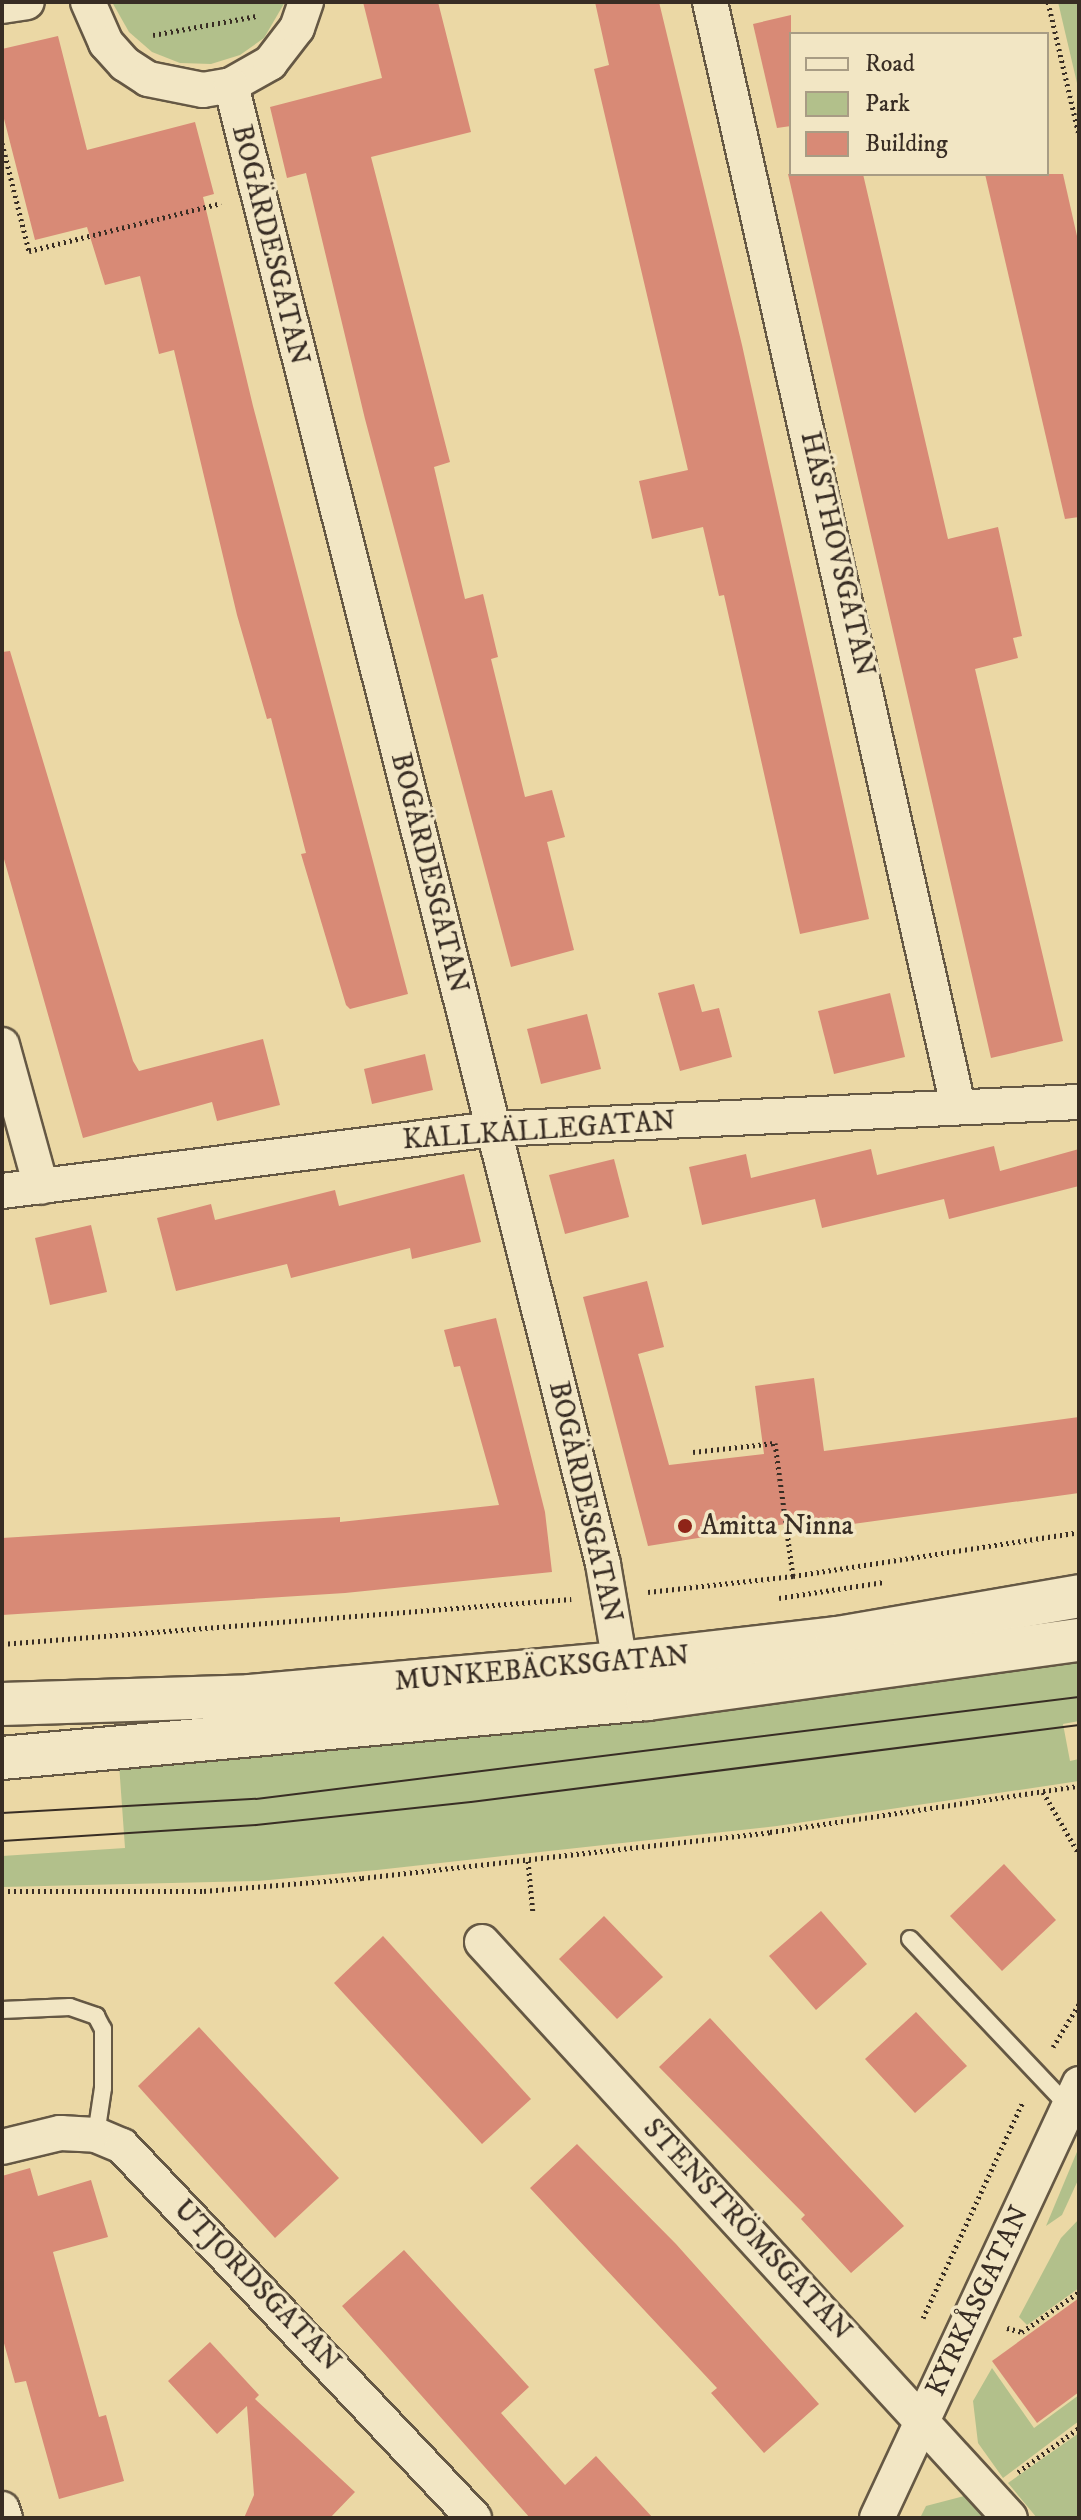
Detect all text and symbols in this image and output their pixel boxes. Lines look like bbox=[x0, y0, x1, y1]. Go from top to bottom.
legend bbox=[789, 32, 1049, 176]
text: Road bbox=[865, 49, 915, 79]
text: Park bbox=[865, 89, 910, 119]
street label: BOGÄRDESGATAN bbox=[224, 121, 316, 369]
text: Building bbox=[865, 129, 948, 159]
street label: HÄSTHOVSGATAN bbox=[792, 428, 882, 680]
street label: BOGÄRDESGATAN bbox=[383, 749, 475, 997]
street label: KALLKÄLLEGATAN bbox=[401, 1105, 677, 1157]
street label: BOGÄRDESGATAN bbox=[541, 1378, 629, 1626]
place label: Amitta Ninna bbox=[701, 1509, 853, 1543]
marker: Amitta Ninna bbox=[676, 1517, 694, 1535]
street label: MUNKEBÄCKSGATAN bbox=[393, 1639, 691, 1699]
street label: STENSTRÖMSGATAN bbox=[636, 2112, 858, 2348]
street label: UTJORDSGATAN bbox=[167, 2193, 347, 2379]
street label: KYRKÅSGATAN bbox=[919, 2200, 1037, 2402]

